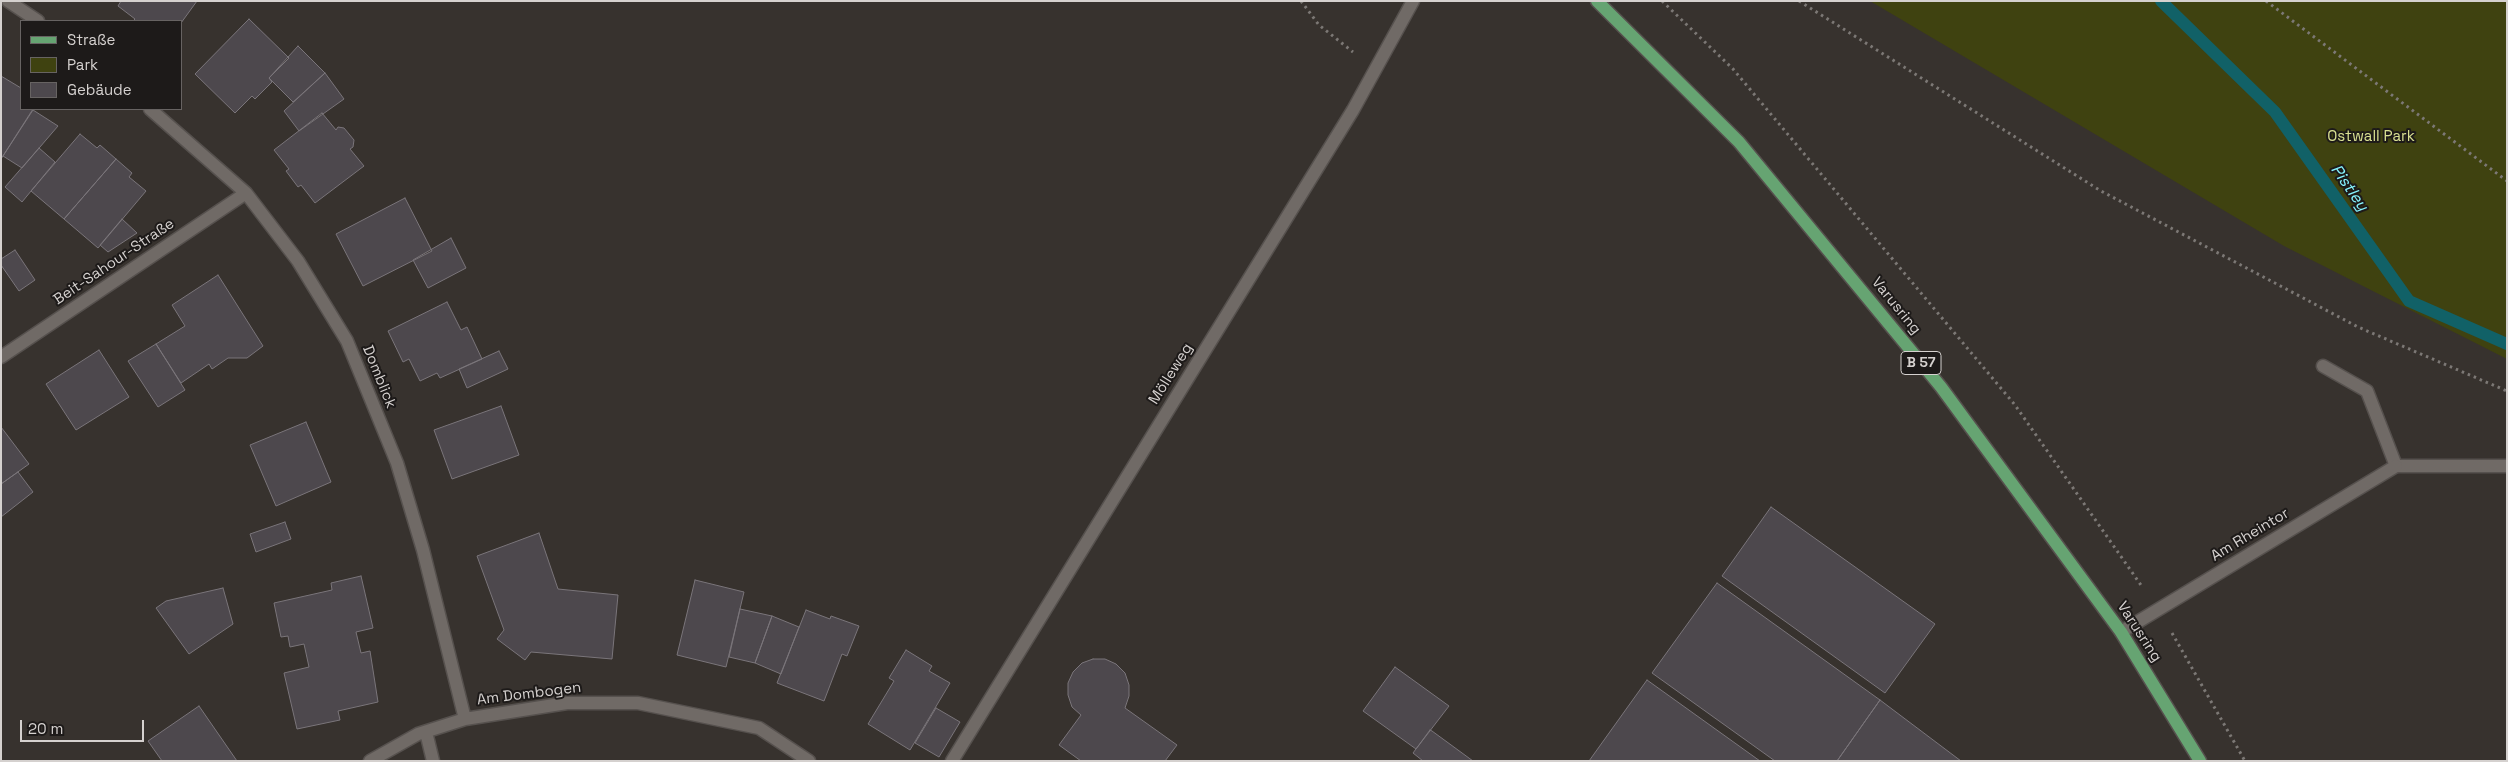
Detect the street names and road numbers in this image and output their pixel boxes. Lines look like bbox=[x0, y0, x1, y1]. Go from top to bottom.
street label: Beit-Sahour-Straße bbox=[50, 215, 178, 309]
street label: Varusring bbox=[1868, 274, 1924, 338]
street label: Mölleweg bbox=[1145, 340, 1197, 408]
street label: Domblick bbox=[358, 343, 400, 411]
road number: B 57 bbox=[1901, 352, 1941, 374]
street label: Am Rheintor bbox=[2208, 505, 2292, 565]
street label: Varusring bbox=[2113, 598, 2165, 666]
street label: Am Dombogen bbox=[476, 679, 582, 709]

